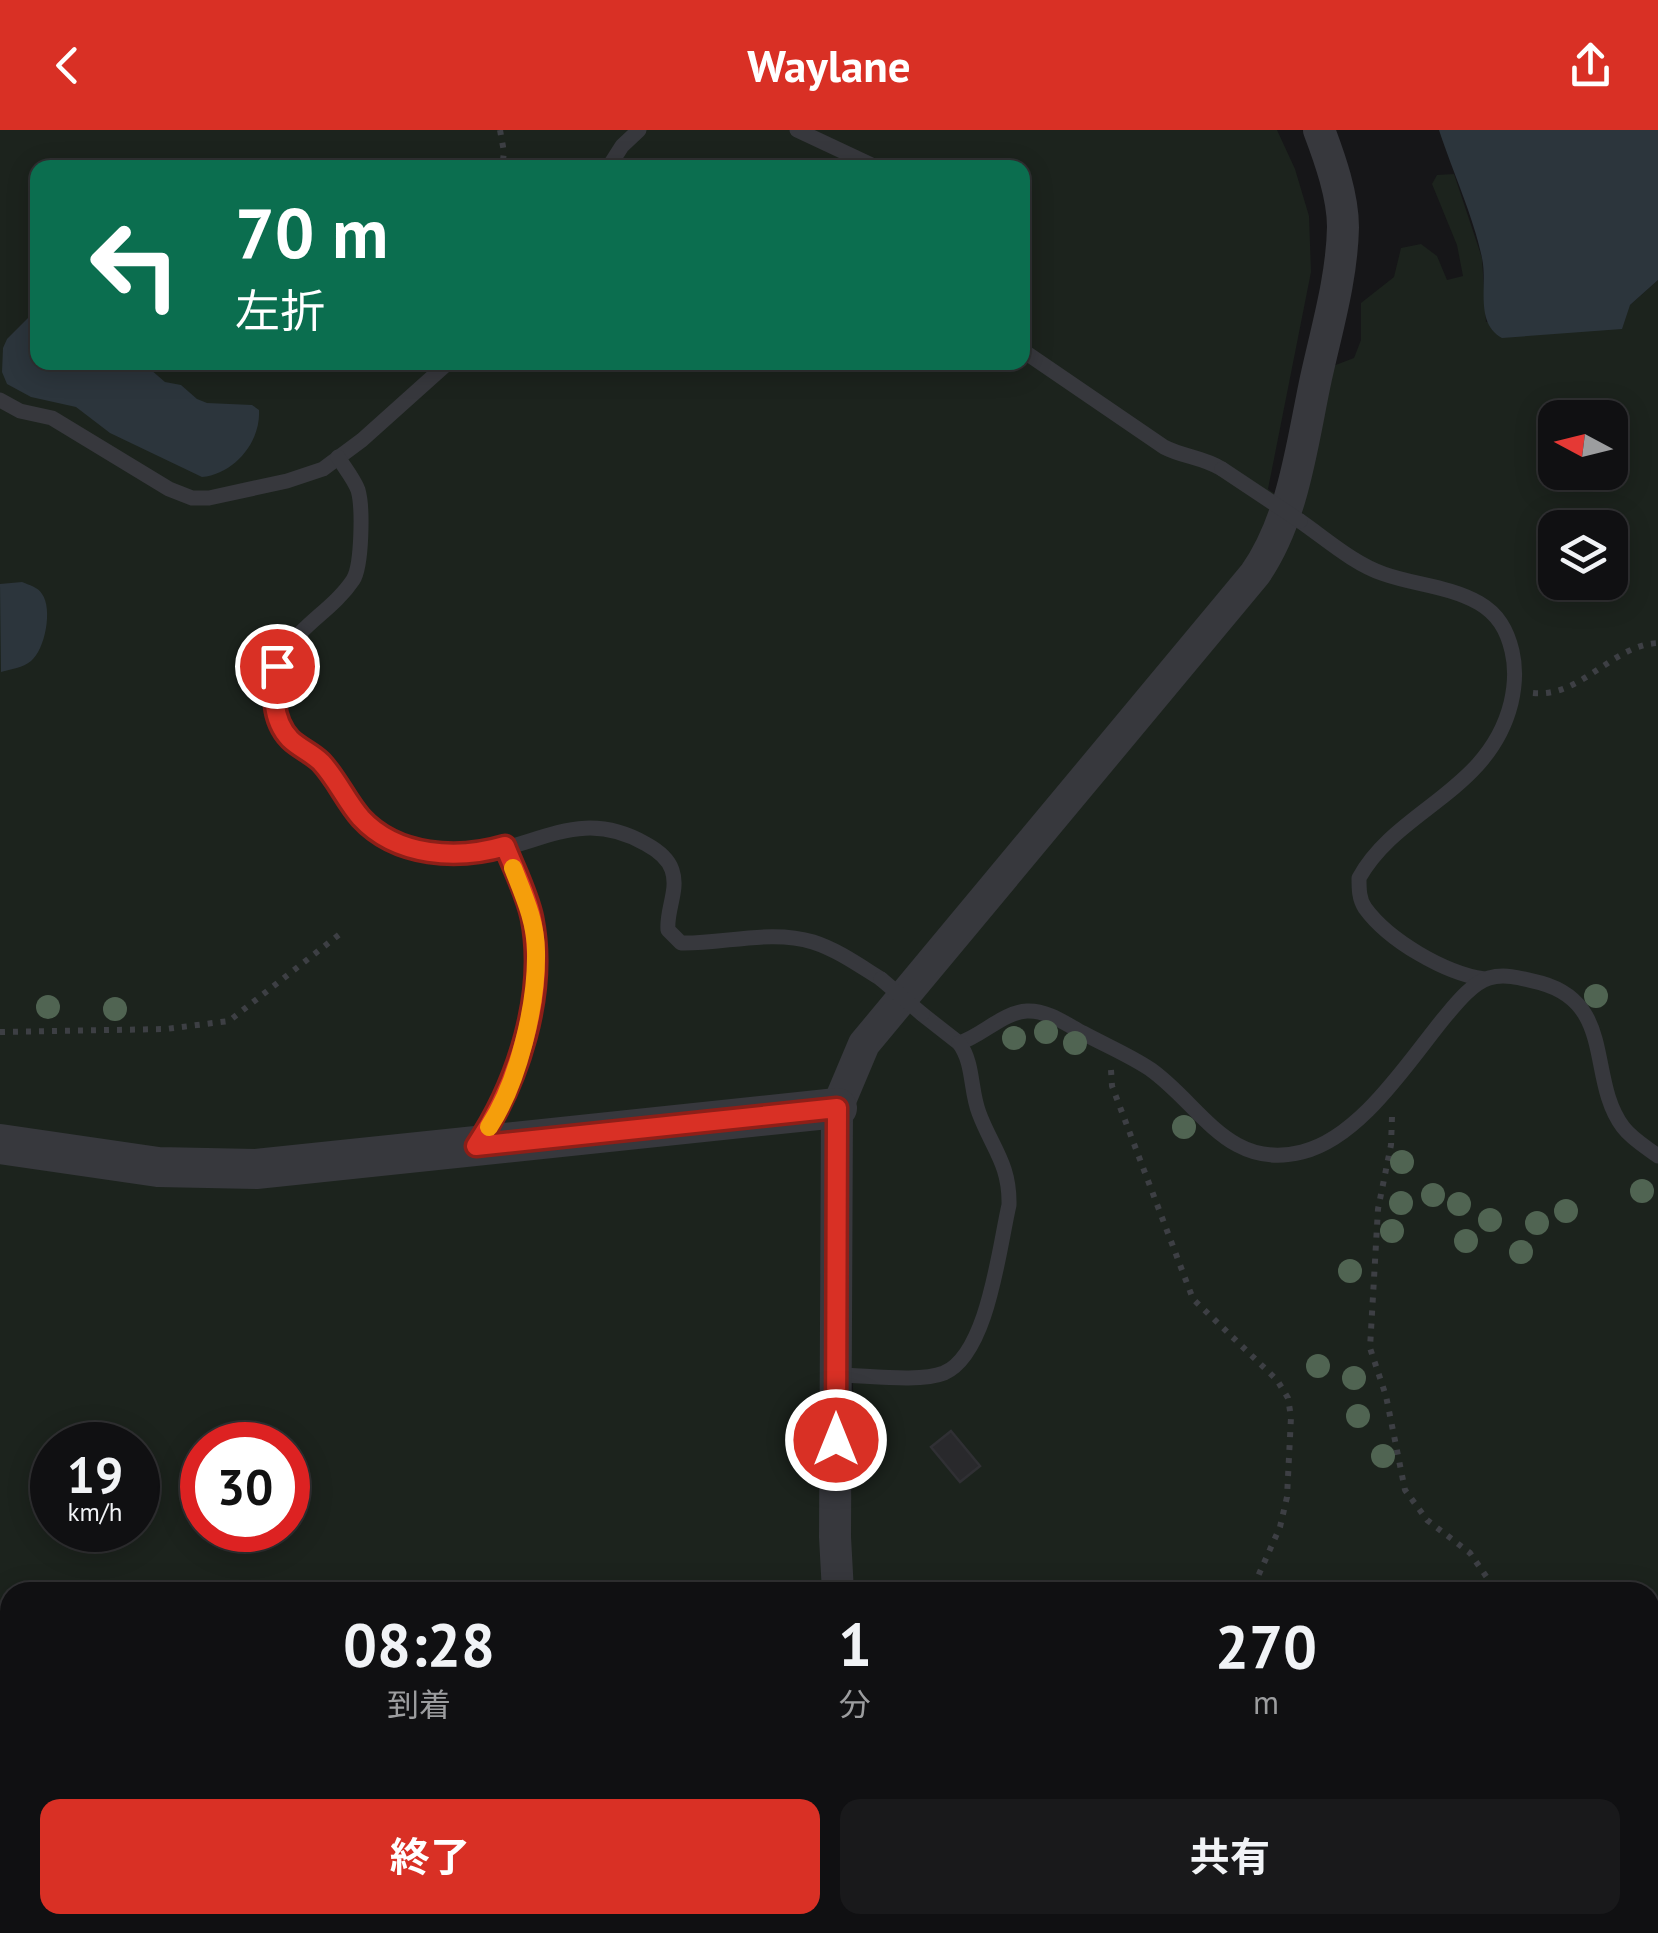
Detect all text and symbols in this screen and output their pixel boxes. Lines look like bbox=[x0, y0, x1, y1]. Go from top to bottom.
text: Waylane bbox=[747, 36, 911, 94]
icon: back bbox=[40, 38, 95, 93]
icon: share bbox=[1563, 38, 1618, 93]
text: 70 m bbox=[235, 187, 388, 277]
icon: left bbox=[70, 200, 200, 330]
text: 左折 bbox=[235, 281, 325, 339]
north arrow bbox=[1538, 400, 1628, 490]
map controls bbox=[1538, 400, 1628, 600]
button: layers bbox=[1538, 510, 1628, 600]
pin bbox=[235, 624, 320, 709]
icon: arrive bbox=[250, 639, 305, 694]
position arrow bbox=[784, 1388, 888, 1492]
speed limit sign: 30 bbox=[180, 1422, 310, 1552]
text: 19 bbox=[67, 1442, 123, 1507]
text: km/h bbox=[68, 1496, 122, 1528]
text: 08:28 bbox=[343, 1605, 495, 1683]
text: 1 bbox=[838, 1605, 872, 1683]
text: 270 bbox=[1215, 1607, 1317, 1685]
text: m bbox=[1253, 1681, 1279, 1723]
text: 到着 bbox=[387, 1683, 451, 1725]
text: 分 bbox=[839, 1683, 871, 1725]
button: 終了 bbox=[40, 1799, 820, 1914]
button: 共有 bbox=[840, 1799, 1620, 1914]

